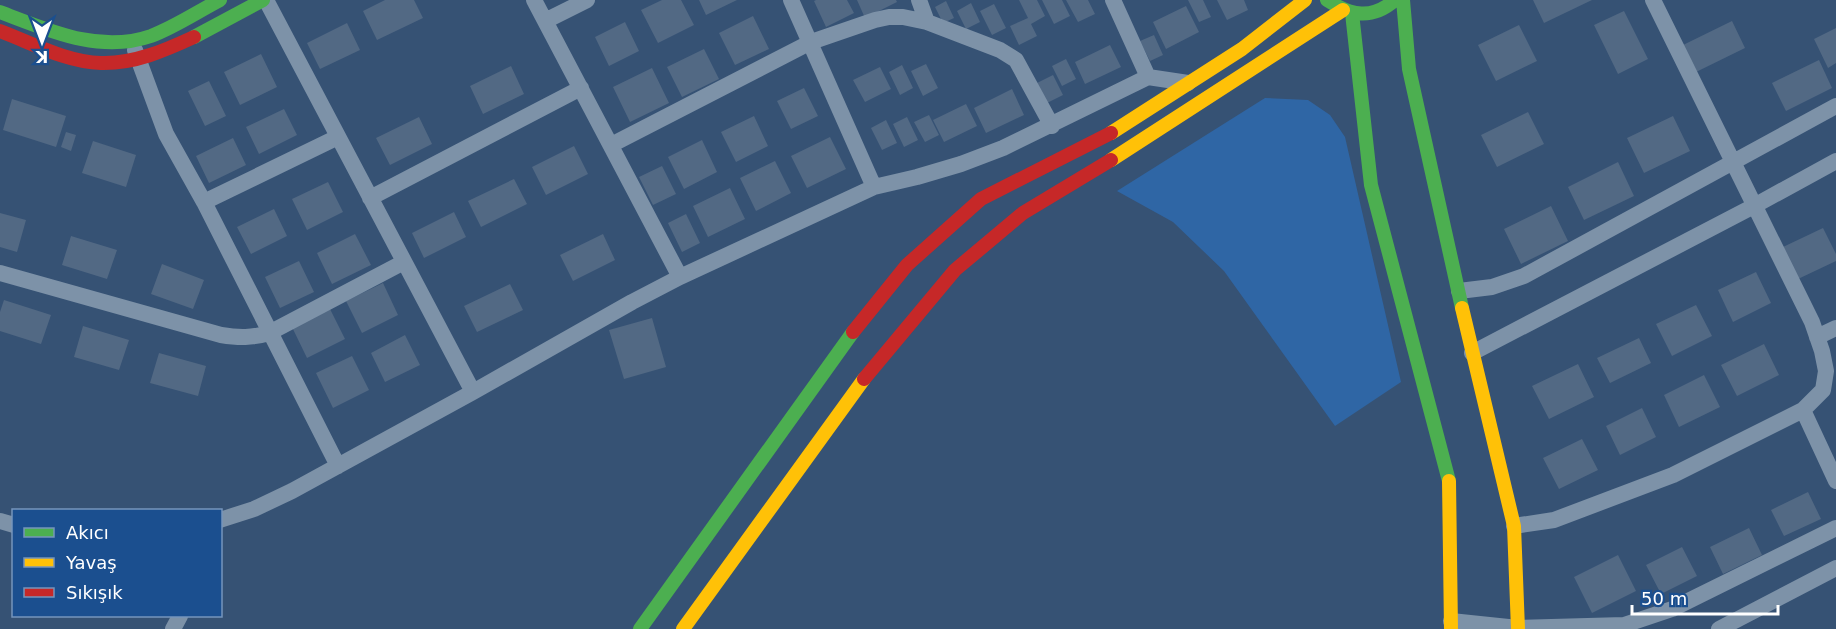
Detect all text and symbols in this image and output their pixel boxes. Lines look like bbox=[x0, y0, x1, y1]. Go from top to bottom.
north arrow bbox=[12, 12, 72, 72]
text: K bbox=[35, 47, 48, 66]
legend bbox=[12, 509, 222, 617]
text: Akıcı bbox=[66, 522, 109, 543]
text: Yavaş bbox=[65, 552, 117, 573]
scale bar bbox=[1632, 578, 1778, 616]
text: Sıkışık bbox=[66, 582, 123, 603]
text: 50 m bbox=[1641, 588, 1687, 609]

